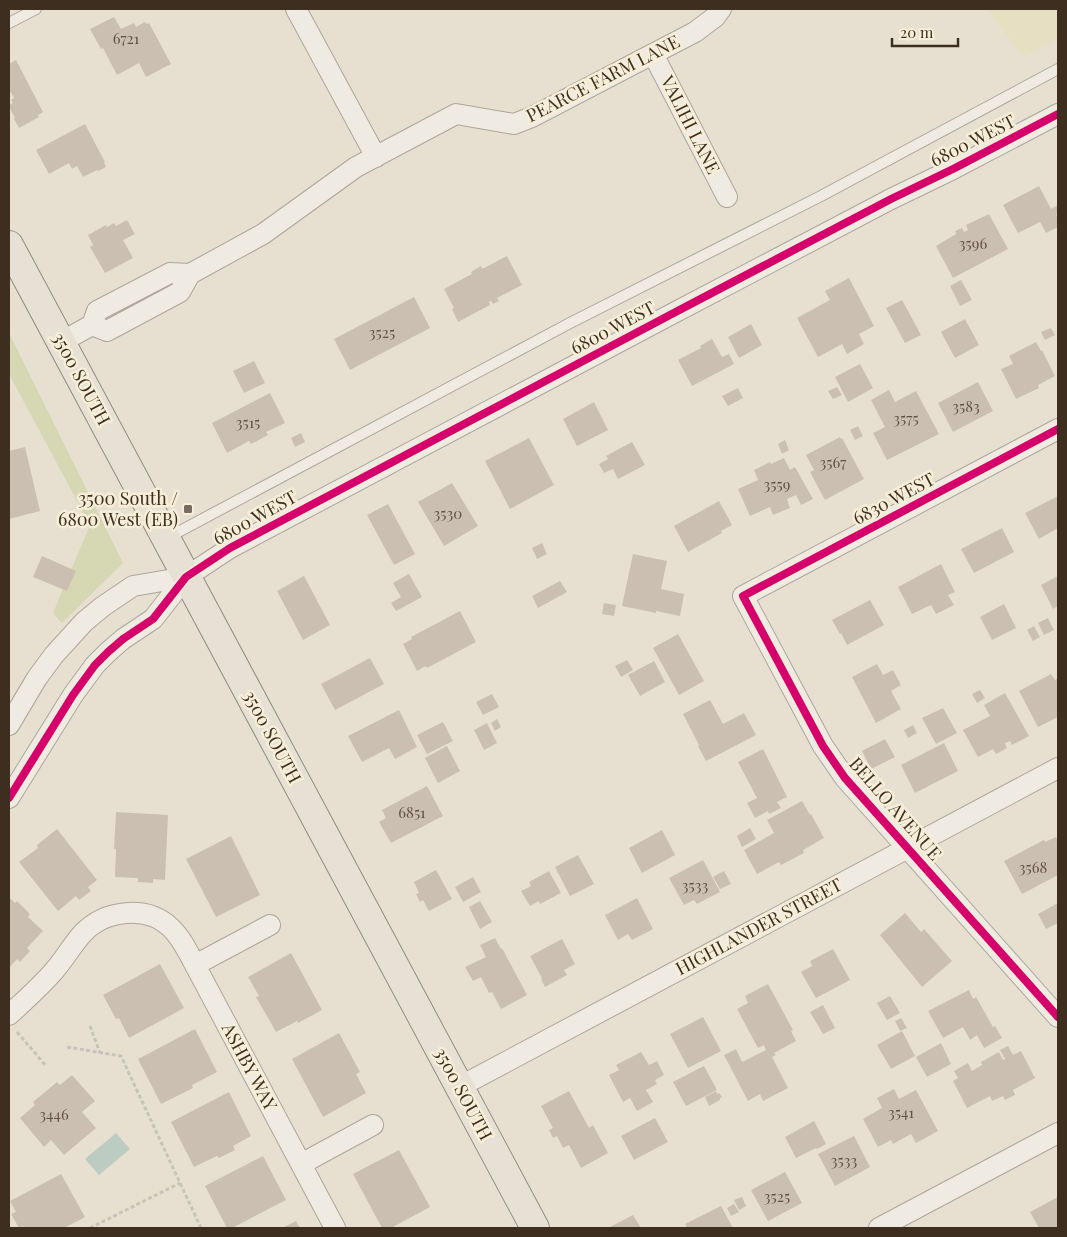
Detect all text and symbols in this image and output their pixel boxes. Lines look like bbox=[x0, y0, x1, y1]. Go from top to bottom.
scale bar bbox=[892, 15, 958, 47]
text: 20 m bbox=[900, 22, 934, 42]
house number: 6721 bbox=[113, 28, 140, 48]
street label: PEARCE FARM LANE bbox=[522, 29, 683, 127]
street label: VALIHI LANE bbox=[655, 70, 726, 178]
street label: 6800 WEST bbox=[926, 108, 1019, 172]
house number: 3596 bbox=[959, 233, 987, 253]
street label: 6800 WEST bbox=[566, 295, 659, 359]
house number: 3525 bbox=[369, 322, 395, 342]
street label: 3500 SOUTH bbox=[47, 328, 116, 429]
house number: 3583 bbox=[952, 396, 980, 416]
house number: 3575 bbox=[893, 408, 919, 428]
house number: 3515 bbox=[236, 412, 260, 432]
house number: 3567 bbox=[820, 452, 846, 472]
street label: 6830 WEST bbox=[848, 467, 939, 530]
house number: 3559 bbox=[764, 474, 790, 494]
street label: 6800 WEST bbox=[208, 484, 301, 550]
place label: 3500 South / 6800 West (EB) bbox=[58, 486, 178, 531]
marker: 3500 South / 6800 West (EB) bbox=[182, 503, 194, 515]
house number: 3530 bbox=[434, 503, 462, 523]
street label: 3500 SOUTH bbox=[238, 686, 307, 787]
street label: BELLO AVENUE bbox=[844, 752, 947, 865]
house number: 6851 bbox=[398, 802, 426, 822]
house number: 3568 bbox=[1019, 857, 1047, 877]
street label: HIGHLANDER STREET bbox=[671, 872, 846, 980]
house number: 3533 bbox=[682, 875, 708, 895]
street label: ASHBY WAY bbox=[216, 1018, 283, 1115]
street label: 3500 SOUTH bbox=[429, 1043, 498, 1144]
house number: 3541 bbox=[888, 1102, 914, 1122]
house number: 3446 bbox=[39, 1104, 69, 1124]
house number: 3533 bbox=[831, 1150, 857, 1170]
house number: 3525 bbox=[764, 1186, 790, 1206]

